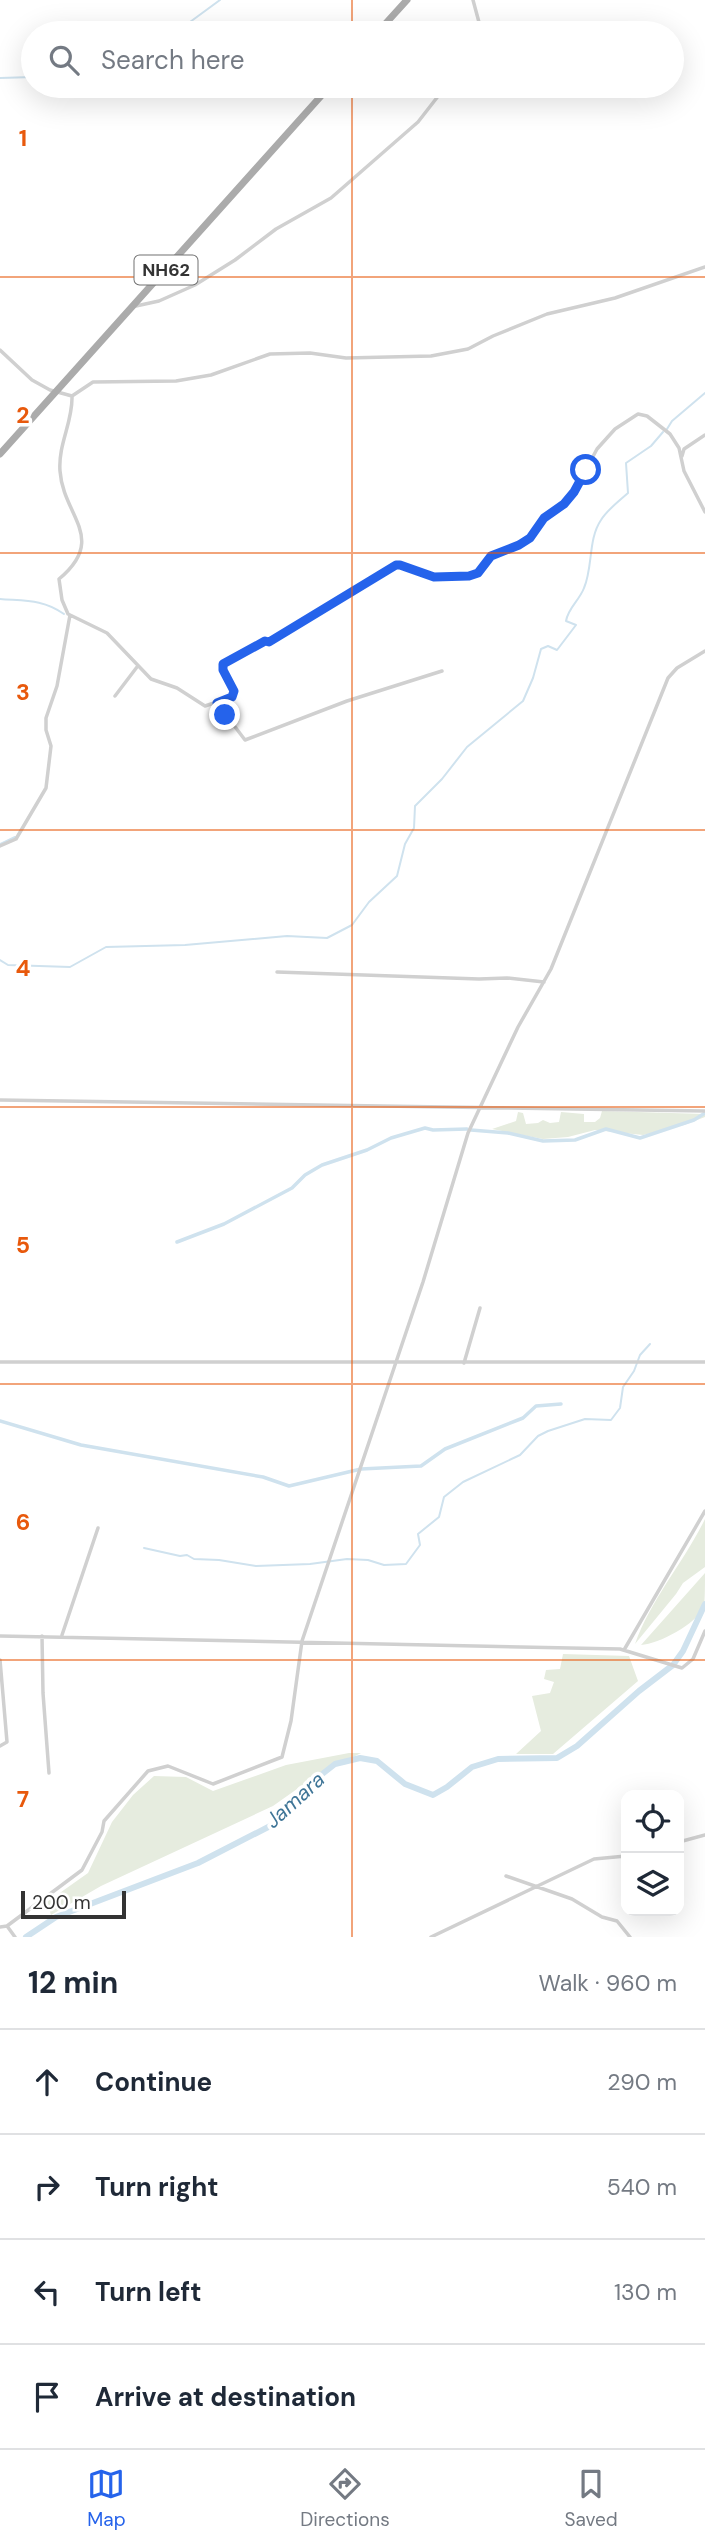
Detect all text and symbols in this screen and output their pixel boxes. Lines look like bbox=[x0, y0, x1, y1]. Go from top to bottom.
search box bbox=[21, 21, 684, 98]
icon: search bbox=[45, 41, 83, 79]
text: Search here bbox=[101, 43, 244, 77]
text: 1 bbox=[19, 123, 27, 153]
road number: NH62 bbox=[134, 256, 198, 284]
text: 2 bbox=[16, 400, 30, 430]
route start bbox=[570, 454, 601, 485]
text: 3 bbox=[16, 677, 30, 707]
route end bbox=[209, 699, 240, 730]
text: 4 bbox=[16, 953, 31, 983]
text: 5 bbox=[16, 1230, 30, 1260]
text: 6 bbox=[16, 1507, 30, 1537]
water label: Jamara bbox=[259, 1766, 331, 1834]
text: 7 bbox=[17, 1784, 29, 1814]
map controls bbox=[621, 1790, 684, 1916]
button: locate bbox=[621, 1790, 684, 1853]
button: layers bbox=[621, 1853, 684, 1916]
scale bar bbox=[21, 1888, 126, 1920]
text: 200 m bbox=[32, 1890, 91, 1915]
text: 12 min bbox=[28, 1963, 118, 2002]
text: Walk · 960 m bbox=[539, 1968, 677, 1998]
icon: ahead bbox=[28, 2063, 66, 2101]
text: Continue bbox=[95, 2065, 212, 2099]
text: 290 m bbox=[607, 2067, 677, 2097]
icon: right bbox=[28, 2168, 66, 2206]
text: Turn right bbox=[95, 2170, 219, 2204]
text: 540 m bbox=[607, 2172, 677, 2202]
icon: left bbox=[28, 2273, 66, 2311]
text: Turn left bbox=[95, 2275, 202, 2309]
text: 130 m bbox=[614, 2277, 677, 2307]
icon: arrive bbox=[28, 2378, 66, 2416]
text: Arrive at destination bbox=[95, 2380, 356, 2414]
tab: Map bbox=[87, 2465, 126, 2532]
tab: Directions bbox=[300, 2465, 390, 2532]
tab: Saved bbox=[564, 2465, 618, 2532]

